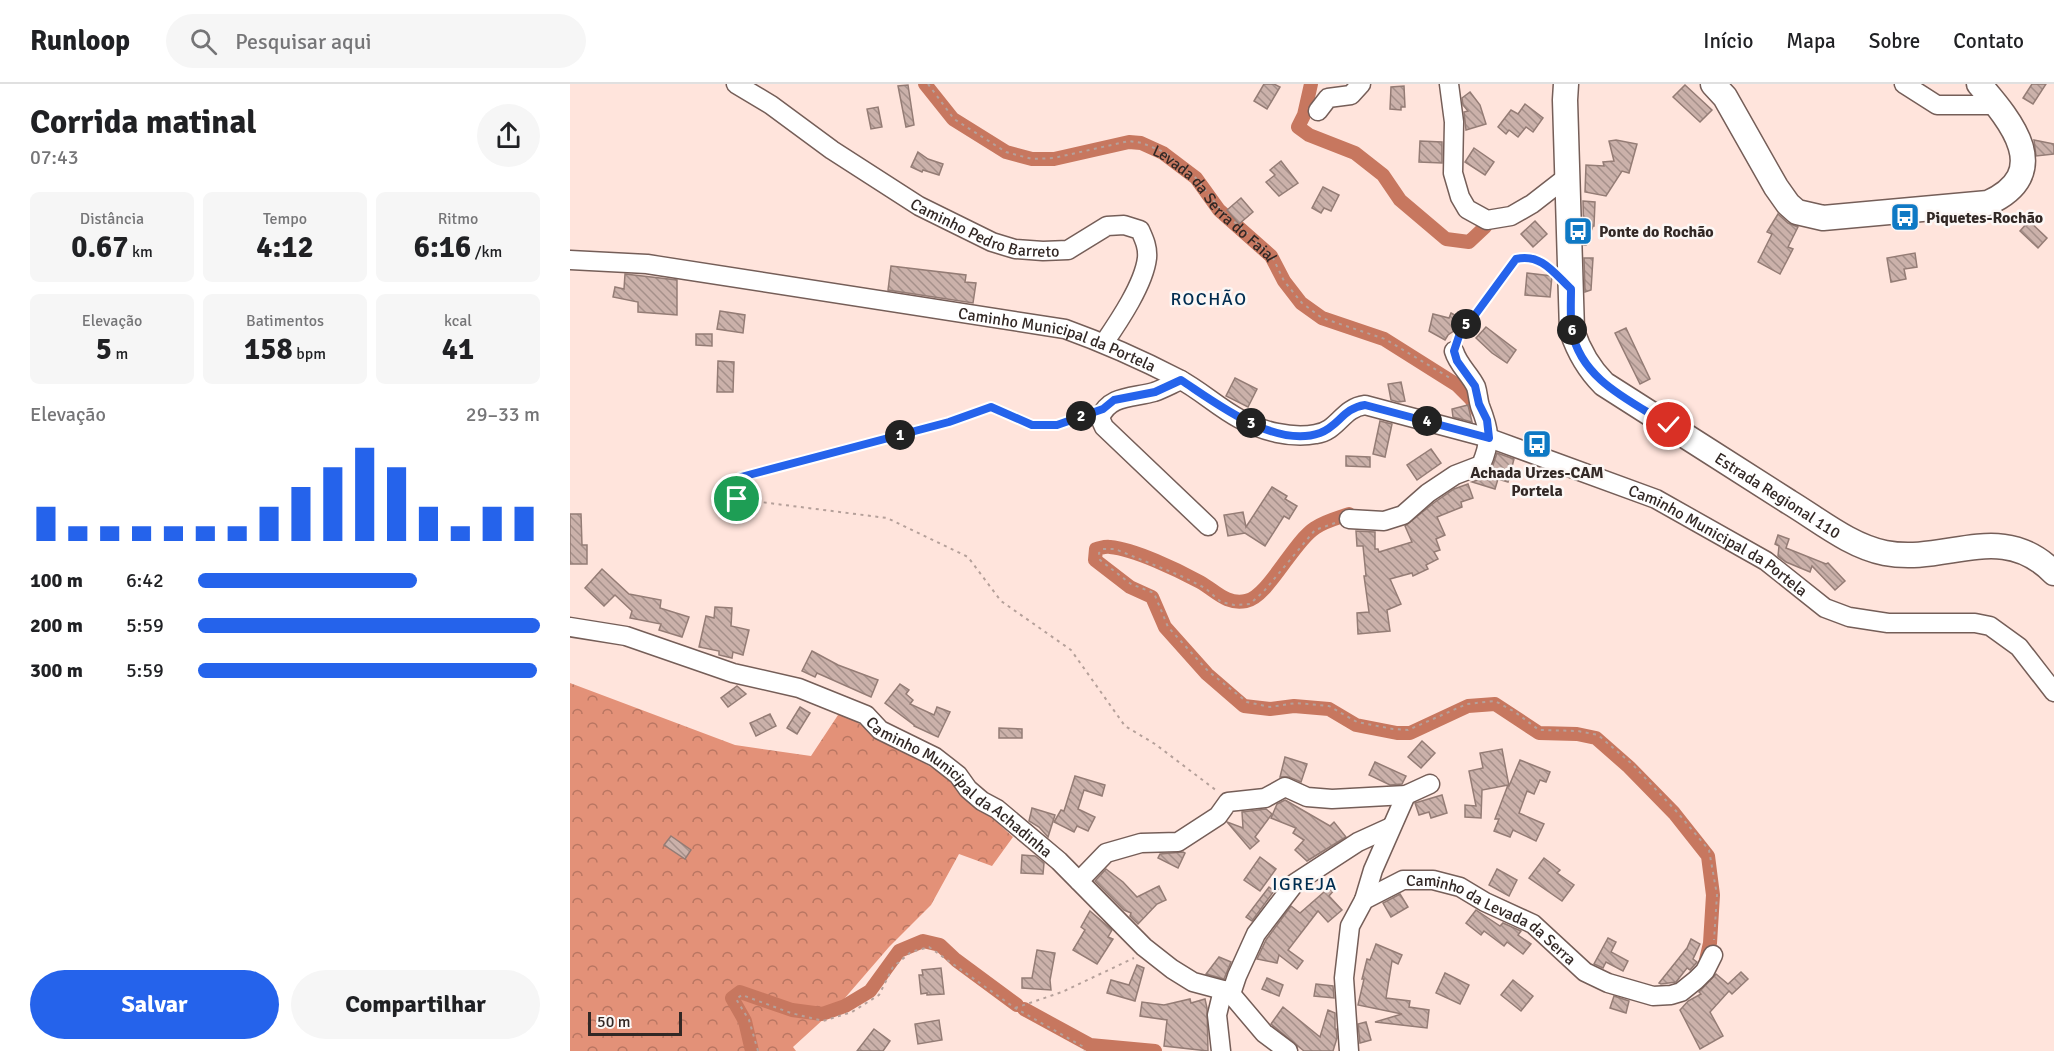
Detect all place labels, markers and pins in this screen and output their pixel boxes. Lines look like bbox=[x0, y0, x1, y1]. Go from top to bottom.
bus stop icon: Piquetes-Rochão bbox=[1889, 201, 1921, 233]
place label: Piquetes-Rochão bbox=[1926, 208, 2043, 228]
bus stop icon: Ponte do Rochão bbox=[1562, 215, 1594, 247]
place label: Ponte do Rochão bbox=[1599, 222, 1714, 242]
pin: 5 bbox=[1451, 309, 1481, 339]
pin: 6 bbox=[1557, 315, 1587, 345]
pin bbox=[1643, 399, 1694, 450]
pin: 2 bbox=[1066, 401, 1096, 431]
pin: 4 bbox=[1412, 406, 1442, 436]
pin: 3 bbox=[1236, 408, 1266, 438]
pin: 1 bbox=[885, 420, 915, 450]
bus stop icon: Achada Urzes-CAM Portela bbox=[1521, 428, 1553, 460]
place label: Achada Urzes-CAM Portela bbox=[1470, 463, 1604, 501]
pin bbox=[711, 473, 762, 524]

